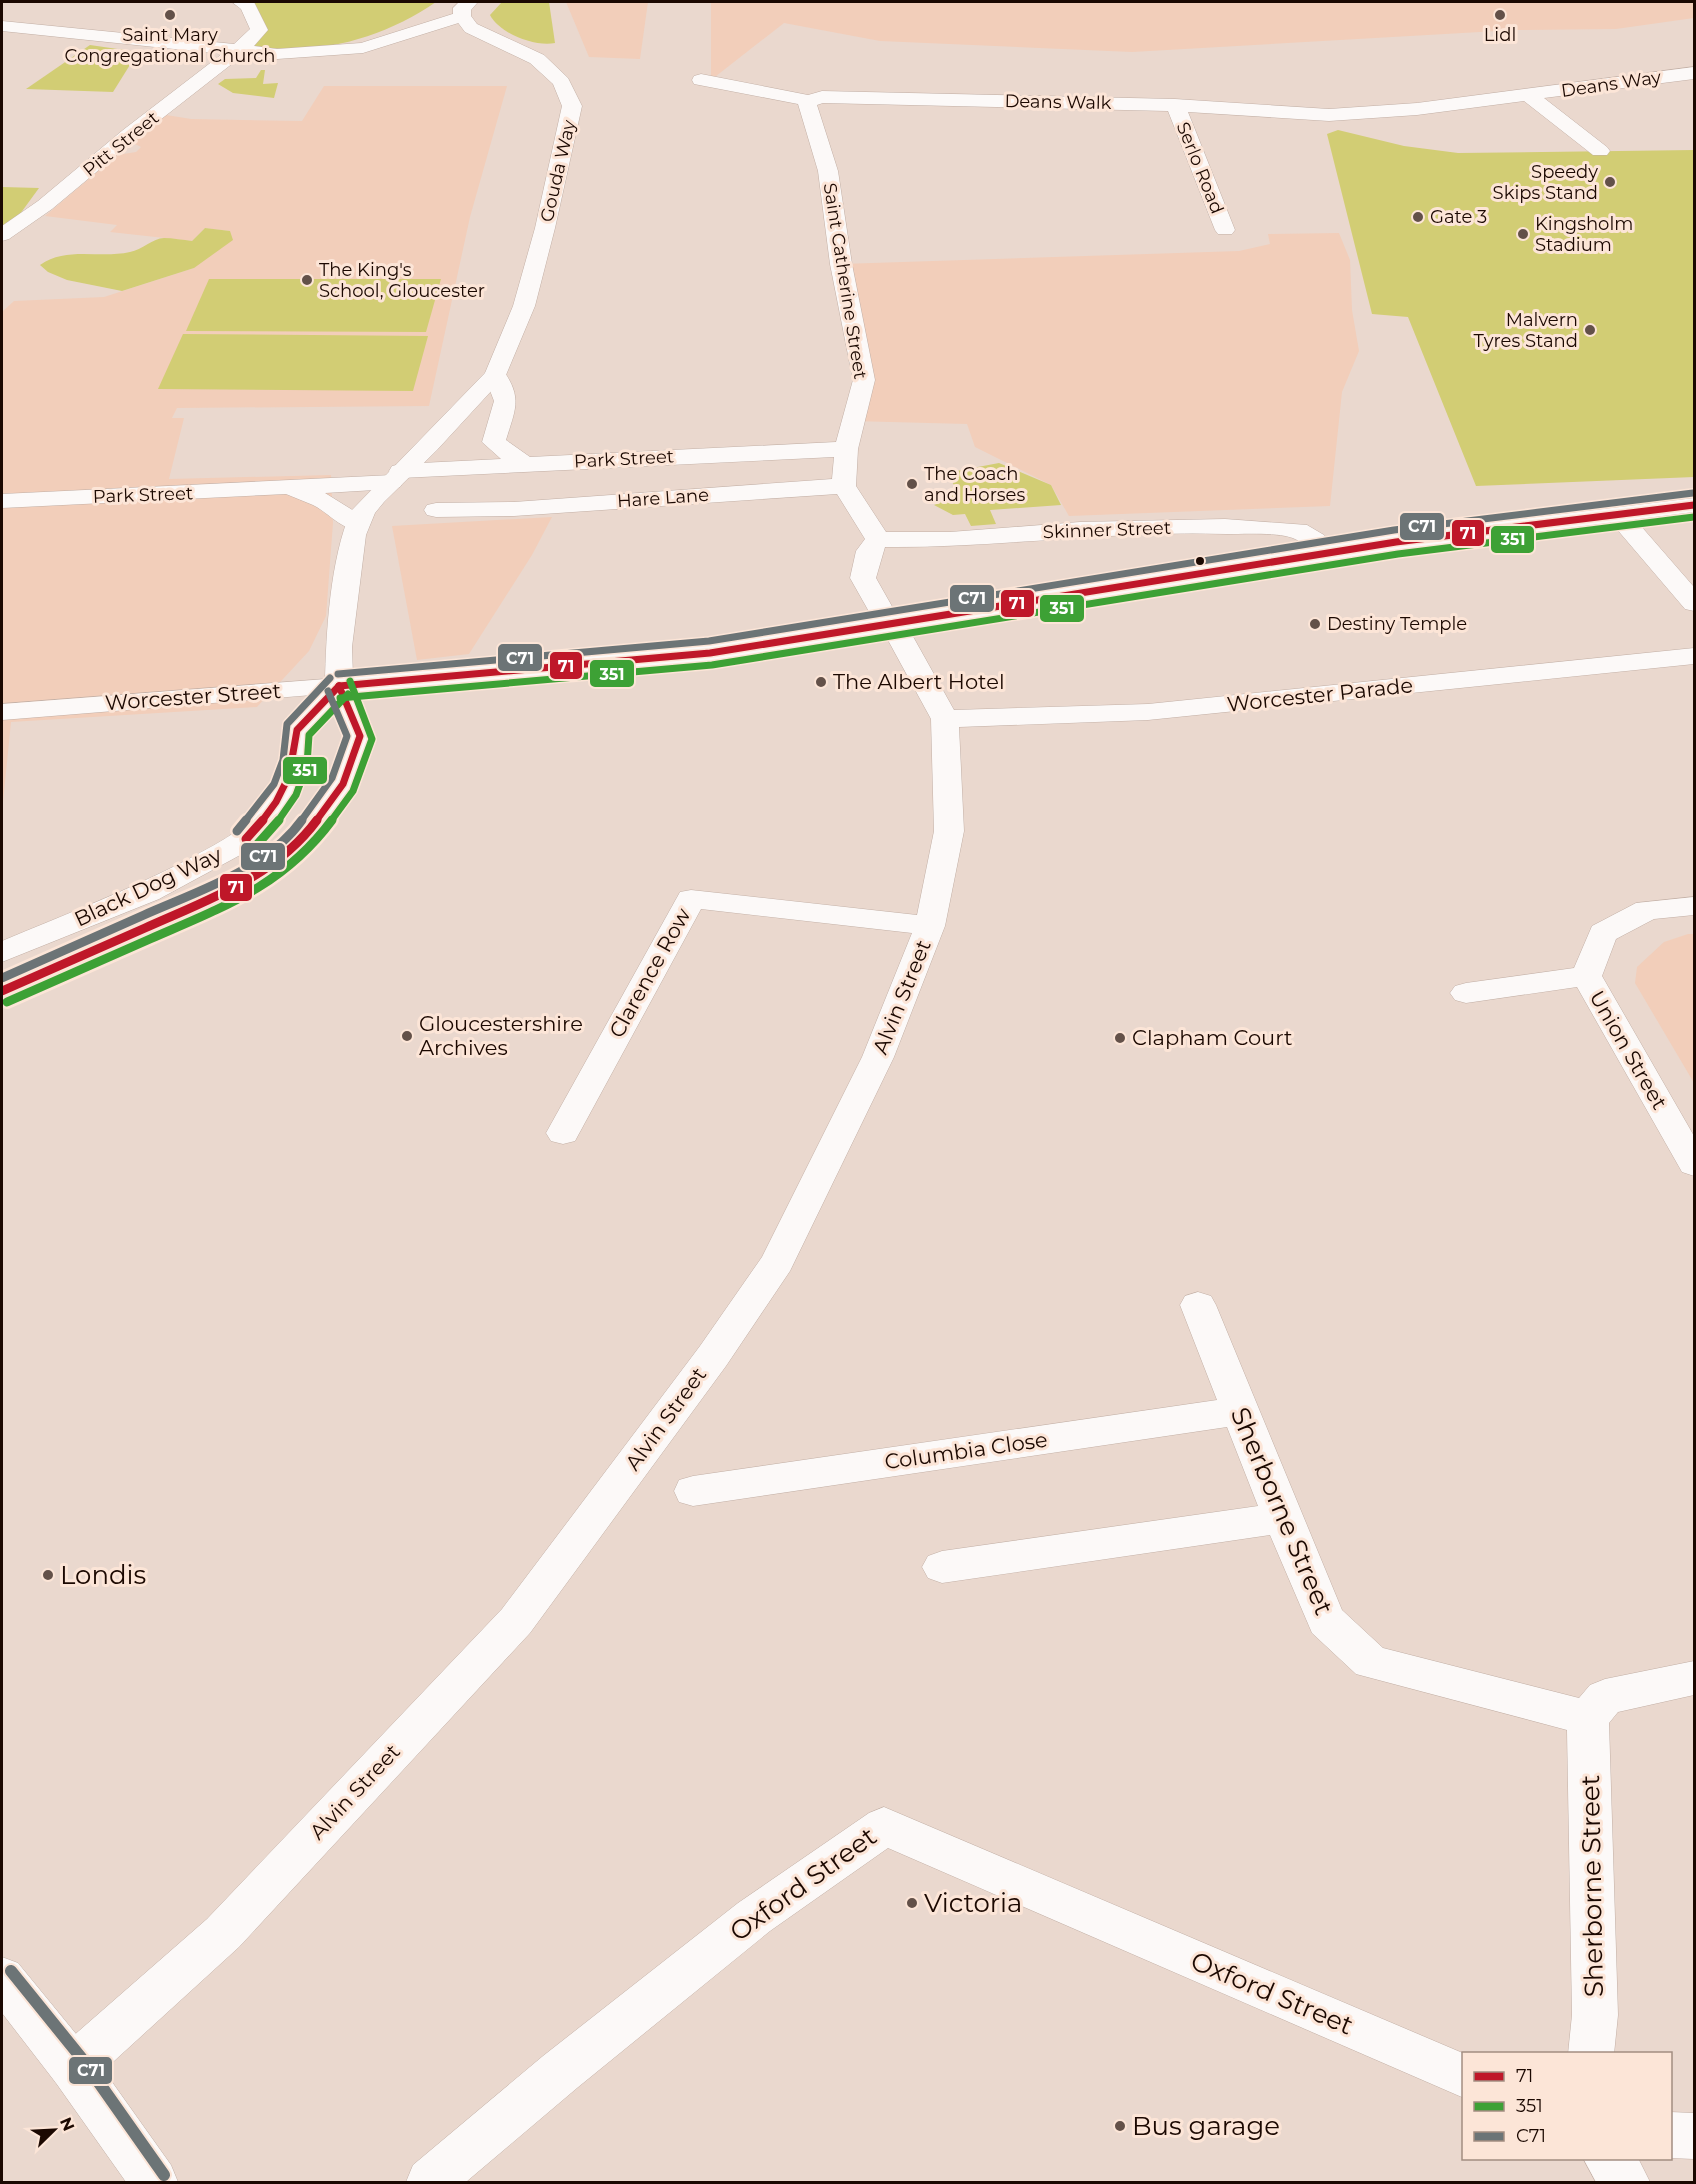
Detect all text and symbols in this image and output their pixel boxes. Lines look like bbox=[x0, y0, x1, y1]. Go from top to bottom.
marker: Saint Mary Congregational Church bbox=[163, 8, 177, 22]
marker: Lidl bbox=[1493, 8, 1507, 22]
place label: Saint Mary Congregational Church bbox=[65, 24, 275, 67]
place label: Lidl bbox=[1484, 24, 1516, 46]
street label: Deans Way bbox=[1560, 66, 1663, 102]
street label: Deans Walk bbox=[1004, 90, 1112, 114]
street label: Pitt Street bbox=[79, 107, 163, 181]
street label: Gouda Way bbox=[536, 118, 580, 224]
street label: Serlo Road bbox=[1172, 119, 1228, 217]
place label: Speedy Skips Stand bbox=[1493, 161, 1598, 204]
marker: Speedy Skips Stand bbox=[1603, 175, 1617, 189]
street label: Saint Catherine Street bbox=[819, 181, 871, 381]
place label: Gate 3 bbox=[1430, 206, 1487, 228]
marker: Gate 3 bbox=[1411, 210, 1425, 224]
place label: Kingsholm Stadium bbox=[1535, 213, 1633, 256]
marker: Kingsholm Stadium bbox=[1516, 227, 1530, 241]
place label: The King's School, Gloucester bbox=[319, 259, 485, 302]
marker: The King's School, Gloucester bbox=[300, 273, 314, 287]
place label: Malvern Tyres Stand bbox=[1474, 309, 1578, 352]
marker: Malvern Tyres Stand bbox=[1583, 323, 1597, 337]
street label: Park Street bbox=[573, 445, 675, 473]
place label: The Coach and Horses bbox=[924, 463, 1025, 506]
marker: The Coach and Horses bbox=[905, 477, 919, 491]
street label: Park Street bbox=[93, 482, 193, 508]
street label: Hare Lane bbox=[616, 484, 710, 512]
line badge: C71 bbox=[1399, 512, 1445, 541]
street label: Skinner Street bbox=[1043, 517, 1171, 543]
text: C71 bbox=[1408, 517, 1436, 536]
line badge: 71 bbox=[1451, 519, 1485, 547]
text: 71 bbox=[1460, 524, 1476, 543]
line badge: 351 bbox=[1490, 525, 1535, 554]
text: 351 bbox=[1499, 530, 1526, 549]
unlabelled marker bbox=[1194, 555, 1206, 567]
line badge: C71 bbox=[949, 584, 995, 613]
text: C71 bbox=[958, 589, 986, 608]
line badge: 71 bbox=[1000, 589, 1035, 618]
text: 71 bbox=[1009, 594, 1025, 613]
line badge: 351 bbox=[1039, 594, 1085, 623]
text: 351 bbox=[1048, 599, 1075, 618]
place label: Destiny Temple bbox=[1327, 613, 1467, 635]
marker: Destiny Temple bbox=[1308, 617, 1322, 631]
line badge: C71 bbox=[497, 643, 543, 672]
text: C71 bbox=[506, 649, 534, 668]
line badge: 71 bbox=[549, 651, 583, 680]
text: 71 bbox=[558, 657, 574, 676]
line badge: 351 bbox=[589, 659, 635, 688]
text: 351 bbox=[598, 665, 625, 684]
place label: The Albert Hotel bbox=[833, 669, 1005, 694]
street label: Worcester Parade bbox=[1226, 672, 1414, 717]
marker: The Albert Hotel bbox=[814, 675, 828, 689]
street label: Worcester Street bbox=[104, 678, 282, 715]
line badge: 351 bbox=[282, 756, 328, 785]
text: 351 bbox=[291, 761, 318, 780]
street label: Black Dog Way bbox=[70, 841, 226, 932]
line badge: C71 bbox=[240, 842, 286, 871]
text: C71 bbox=[249, 847, 277, 866]
line badge: 71 bbox=[219, 873, 253, 902]
text: 71 bbox=[228, 878, 244, 897]
street label: Clarence Row bbox=[604, 903, 696, 1042]
street label: Alvin Street bbox=[867, 936, 936, 1058]
street label: Union Street bbox=[1584, 986, 1672, 1114]
place label: Gloucestershire Archives bbox=[419, 1011, 583, 1060]
place label: Clapham Court bbox=[1132, 1025, 1293, 1050]
marker: Gloucestershire Archives bbox=[400, 1029, 414, 1043]
marker: Clapham Court bbox=[1113, 1031, 1127, 1045]
street label: Alvin Street bbox=[620, 1362, 711, 1475]
street label: Sherborne Street bbox=[1224, 1402, 1340, 1620]
street label: Columbia Close bbox=[883, 1427, 1049, 1474]
place label: Londis bbox=[60, 1559, 146, 1591]
marker: Londis bbox=[41, 1568, 55, 1582]
street label: Alvin Street bbox=[304, 1739, 405, 1844]
street label: Sherborne Street bbox=[1574, 1775, 1610, 1997]
street label: Oxford Street bbox=[723, 1820, 883, 1948]
place label: Victoria bbox=[924, 1887, 1022, 1919]
marker: Victoria bbox=[905, 1896, 919, 1910]
street label: Oxford Street bbox=[1186, 1944, 1358, 2042]
legend bbox=[1462, 2052, 1672, 2160]
line badge: C71 bbox=[68, 2056, 113, 2085]
text: C71 bbox=[77, 2061, 105, 2080]
text: 71 bbox=[1516, 2065, 1533, 2087]
text: 351 bbox=[1516, 2095, 1543, 2117]
north arrow bbox=[24, 2100, 84, 2160]
place label: Bus garage bbox=[1132, 2110, 1280, 2142]
text: N bbox=[56, 2114, 79, 2134]
marker: Bus garage bbox=[1113, 2119, 1127, 2133]
text: C71 bbox=[1516, 2125, 1546, 2147]

